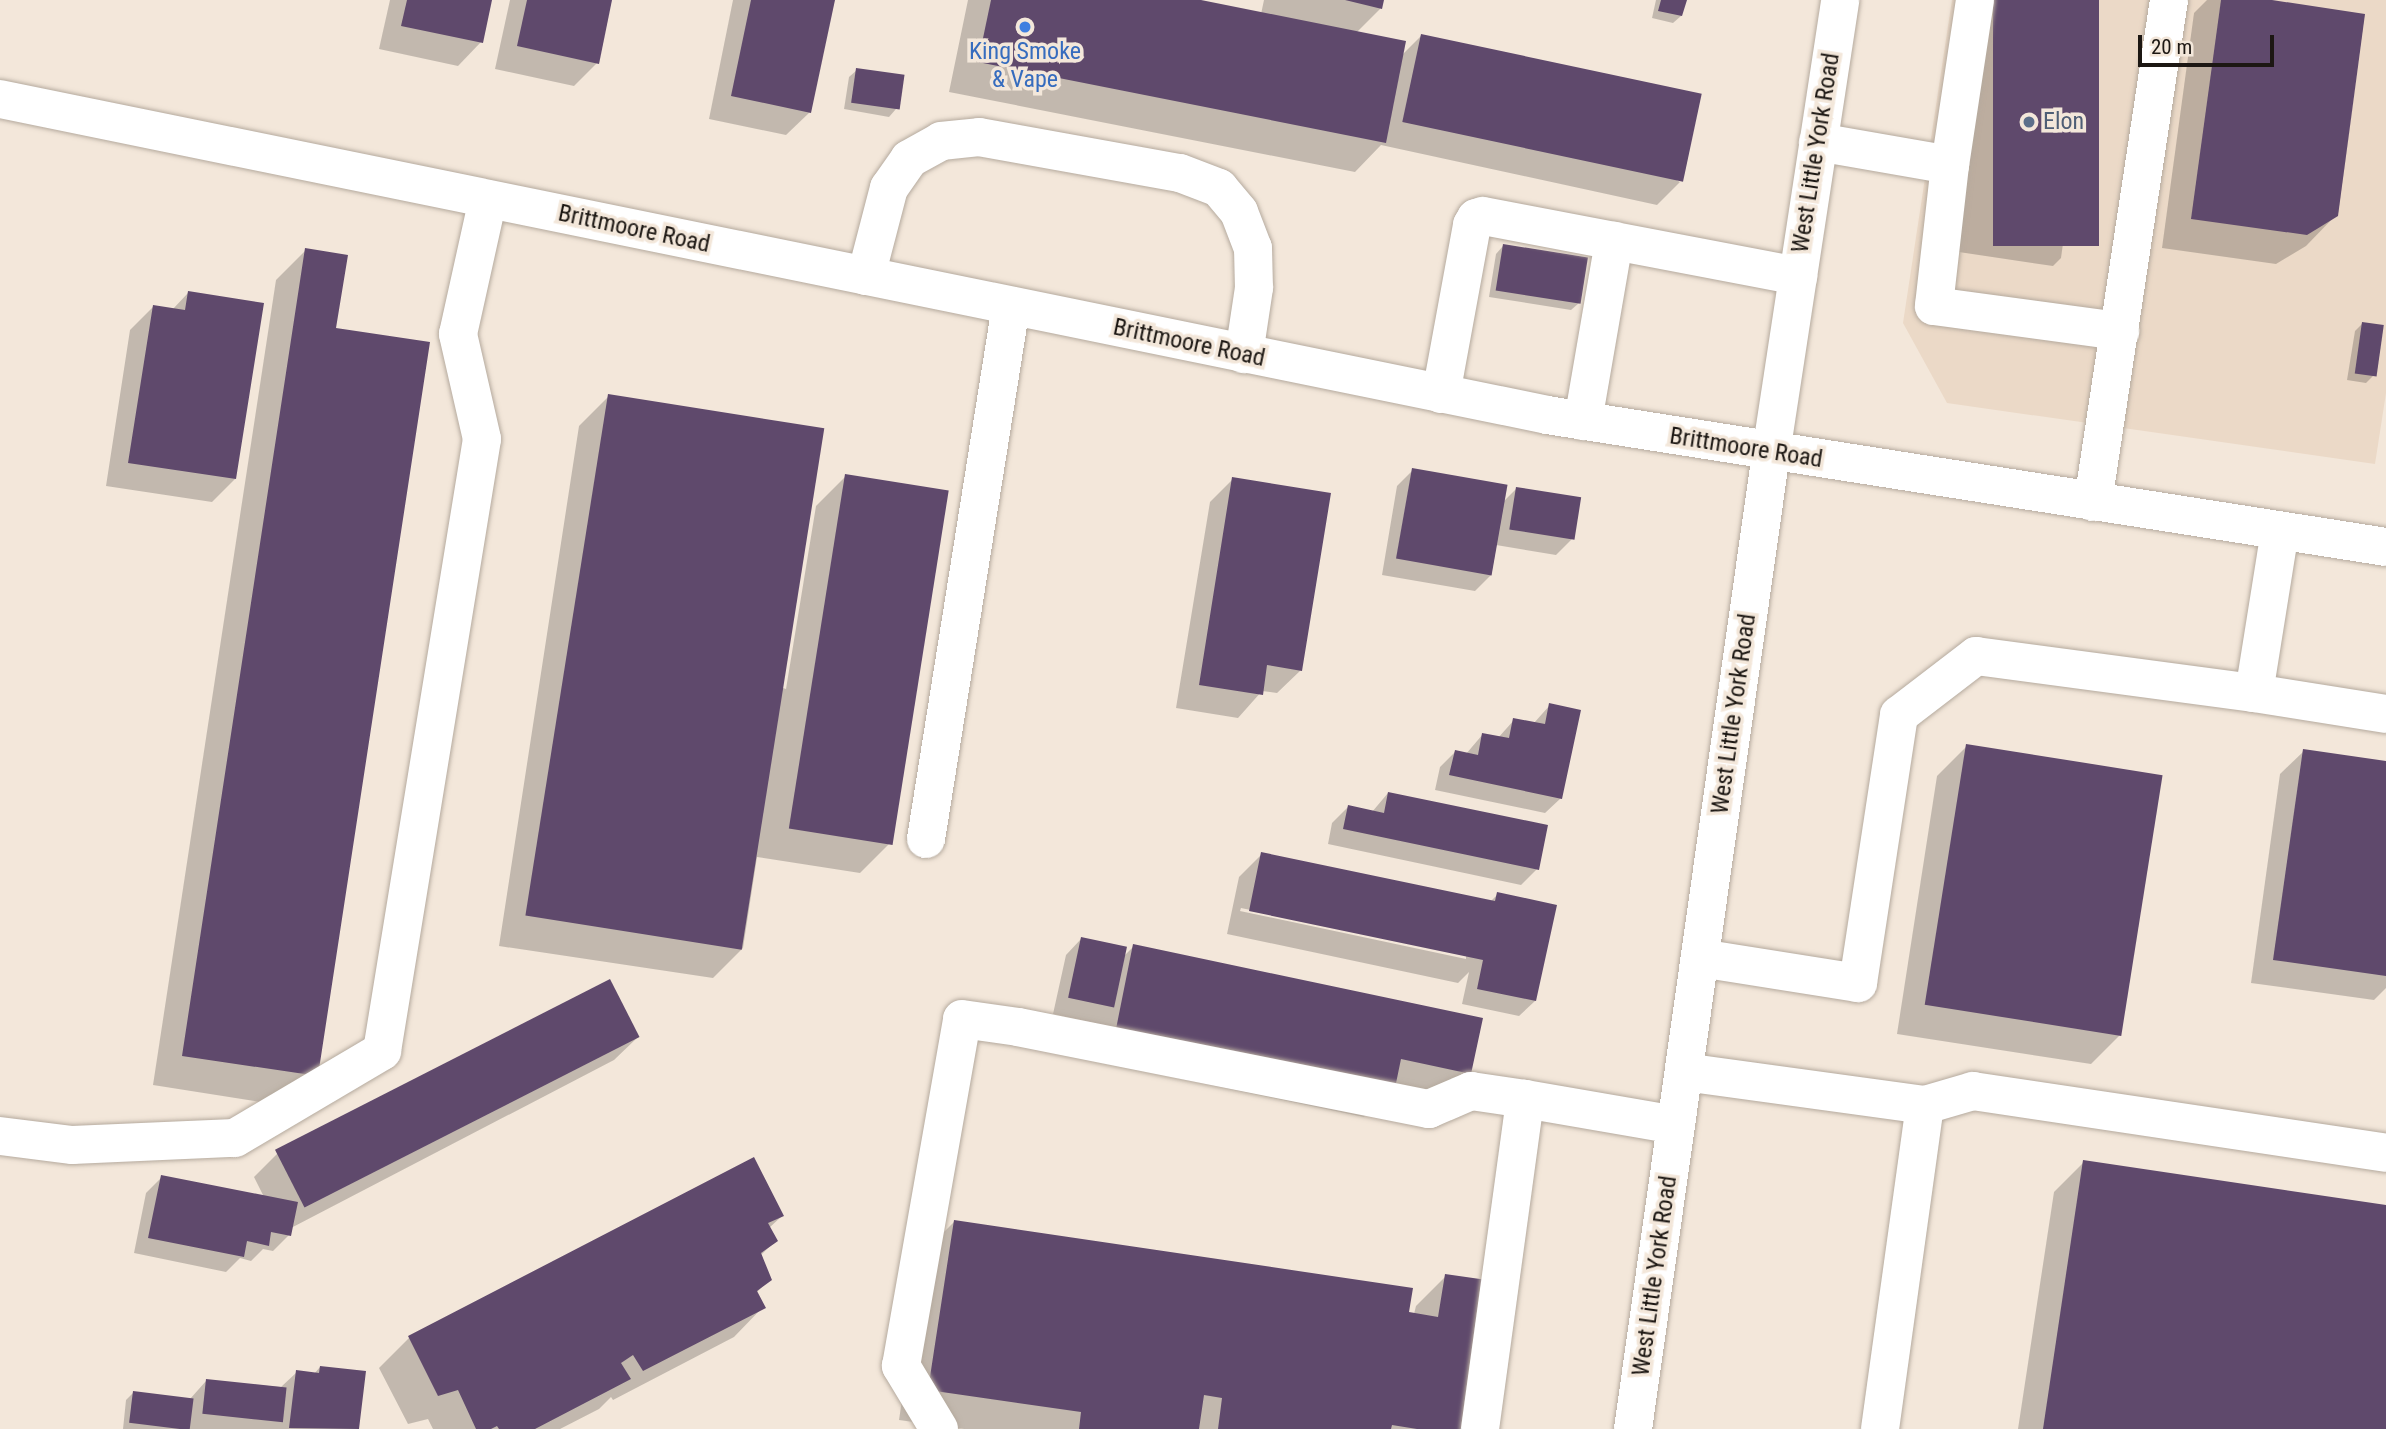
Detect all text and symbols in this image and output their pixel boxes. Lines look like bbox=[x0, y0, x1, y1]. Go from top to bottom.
marker: King Smoke & Vape bbox=[1017, 19, 1033, 35]
scale bar bbox=[2141, 21, 2278, 65]
text: 20 m bbox=[2151, 35, 2192, 59]
place label: King Smoke & Vape bbox=[969, 38, 1081, 94]
street label: West Little York Road bbox=[1786, 51, 1846, 255]
place label: Elon bbox=[2043, 108, 2084, 136]
marker: Elon bbox=[2021, 114, 2037, 130]
street label: Brittmoore Road bbox=[556, 199, 712, 259]
street label: Brittmoore Road bbox=[1111, 313, 1267, 373]
street label: Brittmoore Road bbox=[1668, 422, 1824, 474]
street label: West Little York Road bbox=[1706, 612, 1762, 816]
street label: West Little York Road bbox=[1627, 1174, 1683, 1378]

